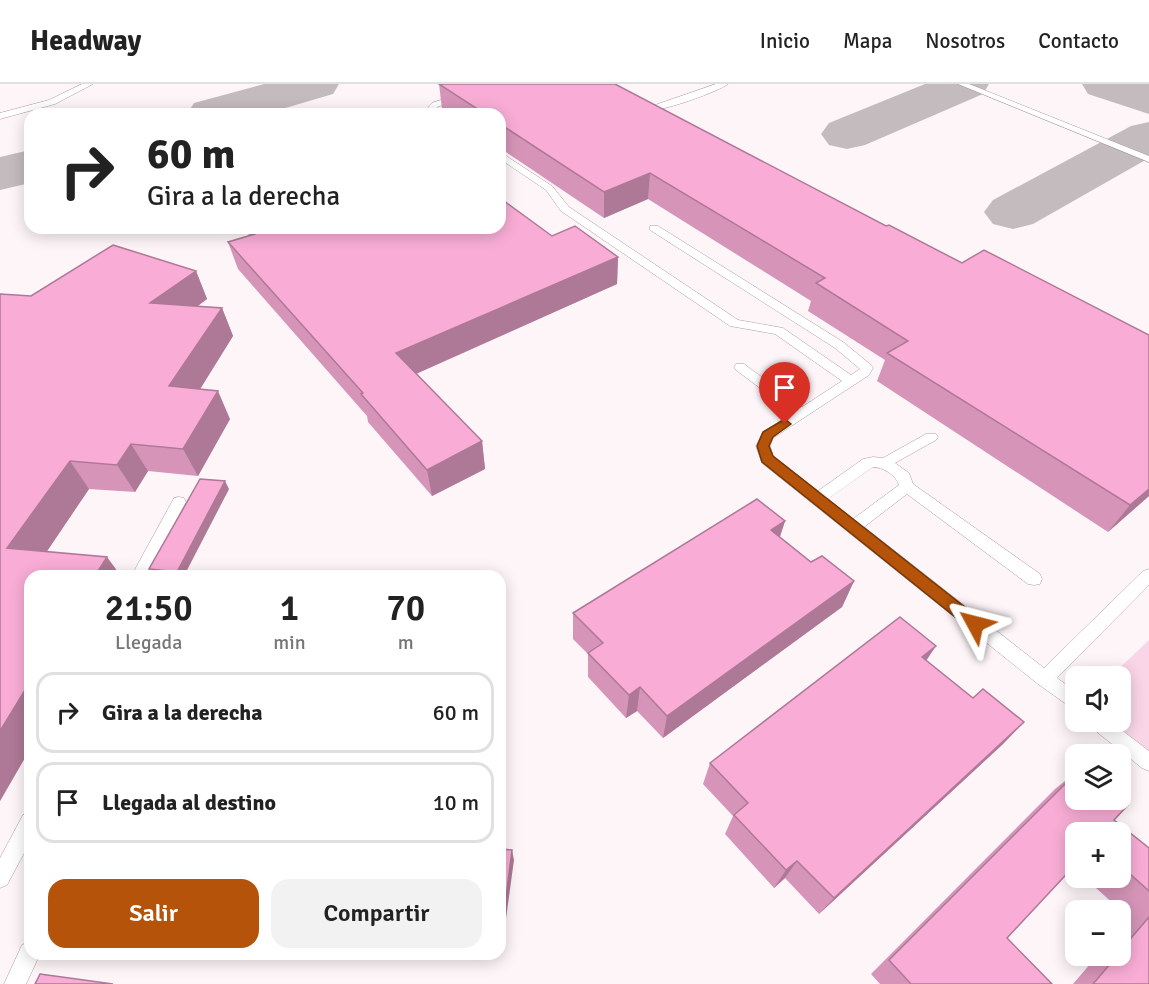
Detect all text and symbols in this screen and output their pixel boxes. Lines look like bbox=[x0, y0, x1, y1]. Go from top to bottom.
text: Headway bbox=[30, 24, 141, 58]
text: Inicio bbox=[760, 28, 810, 54]
text: Mapa bbox=[843, 28, 892, 54]
text: Nosotros bbox=[925, 28, 1005, 54]
text: Contacto bbox=[1038, 28, 1119, 54]
text: 60 m bbox=[147, 129, 236, 180]
icon: right bbox=[48, 132, 126, 210]
text: Gira a la derecha bbox=[147, 180, 340, 213]
pin bbox=[759, 362, 810, 424]
icon: arrive bbox=[768, 371, 801, 404]
text: 21:50 bbox=[105, 586, 193, 631]
text: 1 bbox=[280, 586, 299, 631]
text: 70 bbox=[386, 586, 425, 631]
position arrow bbox=[943, 592, 1007, 656]
text: Llegada bbox=[115, 630, 182, 655]
text: min bbox=[273, 630, 306, 655]
text: m bbox=[398, 630, 414, 655]
map controls bbox=[1065, 666, 1131, 966]
button: sound bbox=[1065, 666, 1131, 732]
icon: right bbox=[51, 696, 84, 729]
text: Gira a la derecha bbox=[102, 699, 263, 726]
text: 60 m bbox=[433, 699, 479, 726]
button: layers bbox=[1065, 744, 1131, 810]
icon: arrive bbox=[51, 786, 84, 819]
text: Llegada al destino bbox=[102, 789, 276, 816]
text: 10 m bbox=[433, 789, 479, 816]
button: + bbox=[1065, 822, 1131, 888]
button: Salir bbox=[48, 879, 259, 948]
button: Compartir bbox=[271, 879, 482, 948]
button: − bbox=[1065, 900, 1131, 966]

